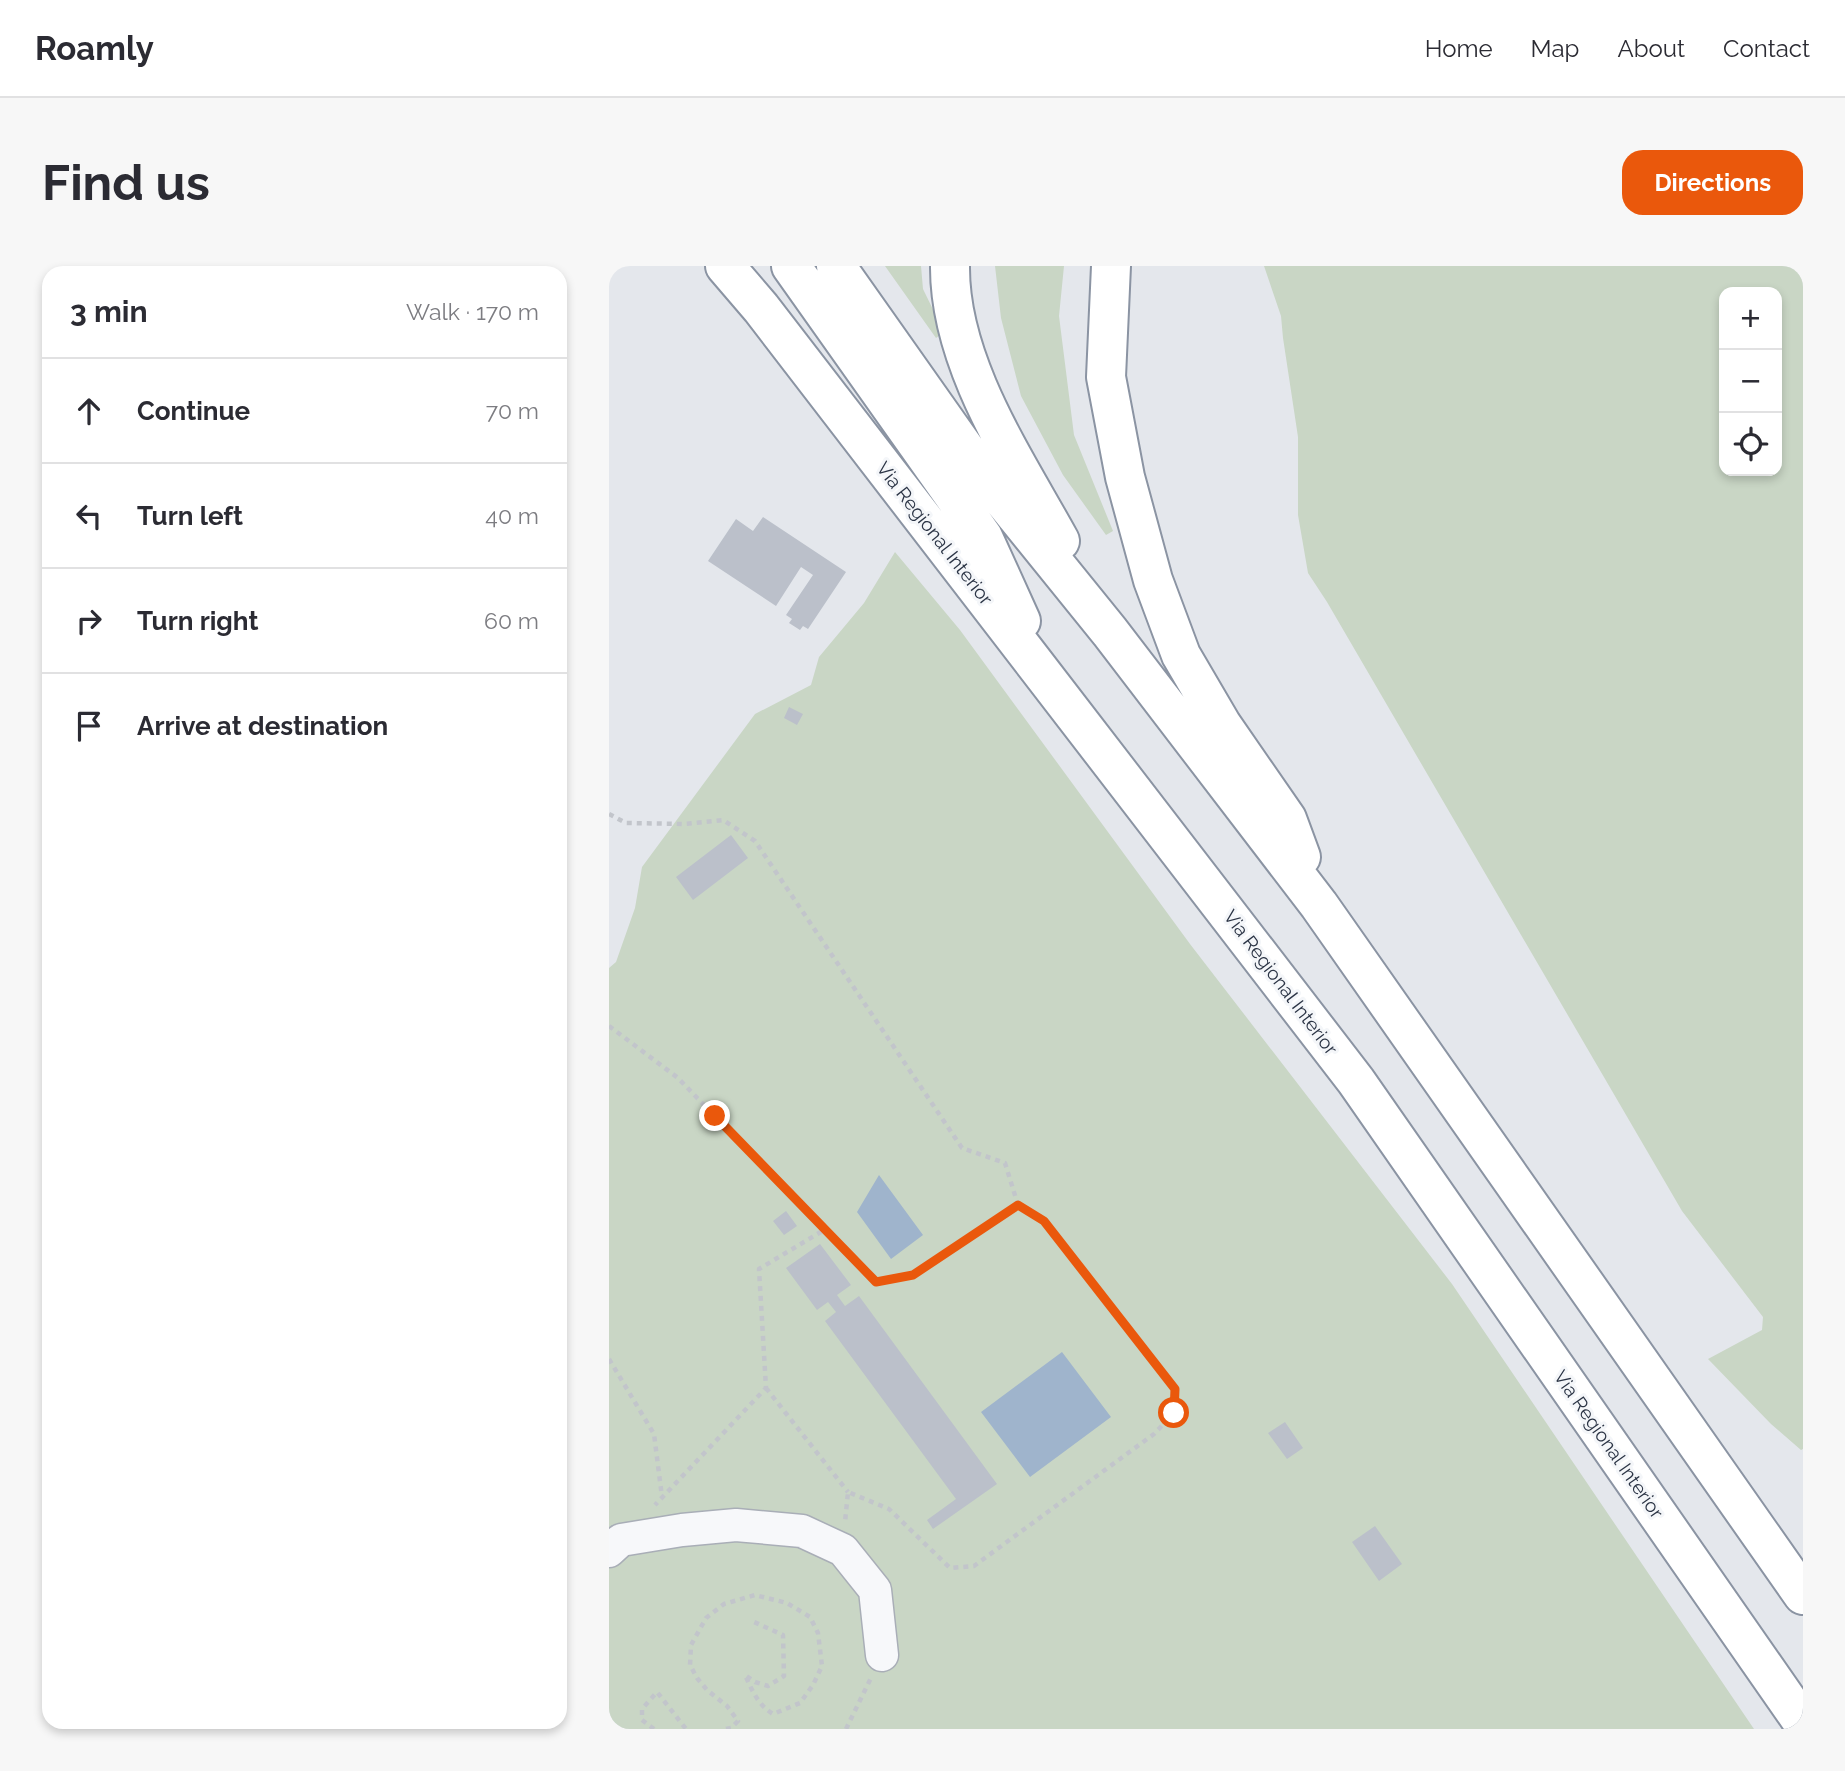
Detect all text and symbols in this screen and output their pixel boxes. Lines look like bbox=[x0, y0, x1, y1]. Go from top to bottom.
text: Roamly bbox=[35, 29, 154, 68]
text: Home bbox=[1425, 34, 1493, 63]
text: Map bbox=[1531, 34, 1579, 63]
text: About bbox=[1617, 34, 1685, 63]
text: Contact bbox=[1723, 34, 1810, 63]
button: Directions bbox=[1622, 150, 1803, 215]
text: Find us bbox=[42, 154, 210, 211]
map controls bbox=[1719, 287, 1782, 476]
button: + bbox=[1719, 287, 1782, 350]
text: 3 min bbox=[70, 294, 148, 329]
text: Walk · 170 m bbox=[406, 298, 539, 325]
button: − bbox=[1719, 350, 1782, 413]
icon: ahead bbox=[70, 392, 108, 430]
text: Continue bbox=[137, 396, 250, 426]
text: 70 m bbox=[486, 397, 539, 424]
button: locate bbox=[1719, 413, 1782, 476]
street label: Via Regional Interior bbox=[872, 457, 998, 609]
icon: left bbox=[70, 497, 108, 535]
text: Turn left bbox=[137, 501, 243, 531]
text: 40 m bbox=[485, 502, 539, 529]
icon: right bbox=[70, 602, 108, 640]
text: Turn right bbox=[137, 606, 258, 636]
text: 60 m bbox=[484, 607, 539, 634]
icon: arrive bbox=[70, 707, 108, 745]
text: Arrive at destination bbox=[137, 711, 388, 741]
street label: Via Regional Interior bbox=[1219, 905, 1343, 1059]
route end bbox=[699, 1100, 730, 1131]
street label: Via Regional Interior bbox=[1550, 1366, 1668, 1522]
route start bbox=[1158, 1397, 1189, 1428]

